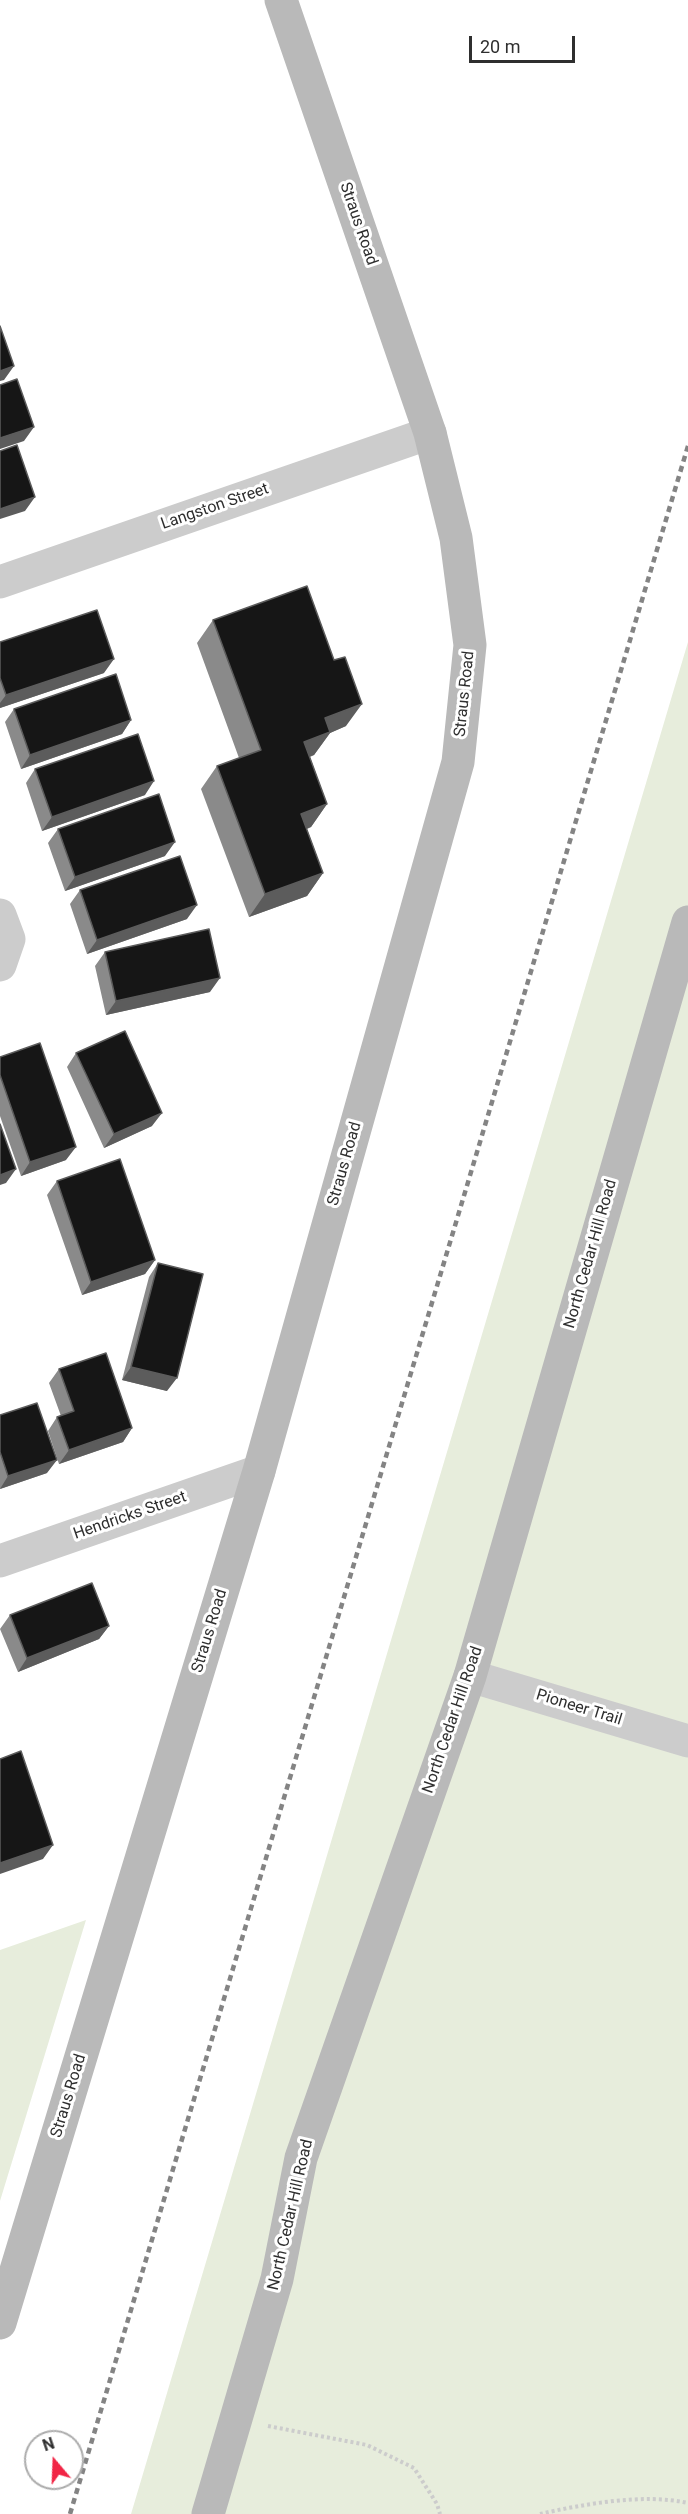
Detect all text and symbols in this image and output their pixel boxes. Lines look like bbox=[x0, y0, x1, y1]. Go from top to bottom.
scale bar bbox=[472, 24, 578, 62]
text: 20 m bbox=[480, 36, 520, 57]
street label: Straus Road bbox=[335, 180, 381, 268]
street label: Langston Street bbox=[159, 480, 271, 534]
street label: Straus Road bbox=[451, 650, 479, 738]
street label: Straus Road bbox=[324, 1120, 366, 1208]
street label: North Cedar Hill Road bbox=[561, 1177, 621, 1331]
street label: Hendricks Street bbox=[71, 1488, 189, 1544]
street label: Straus Road bbox=[188, 1587, 232, 1675]
street label: North Cedar Hill Road bbox=[419, 1644, 487, 1796]
street label: Pioneer Trail bbox=[534, 1686, 624, 1730]
street label: Straus Road bbox=[47, 2052, 91, 2140]
street label: North Cedar Hill Road bbox=[264, 2138, 318, 2292]
north arrow bbox=[24, 2430, 84, 2490]
text: N bbox=[40, 2434, 57, 2455]

